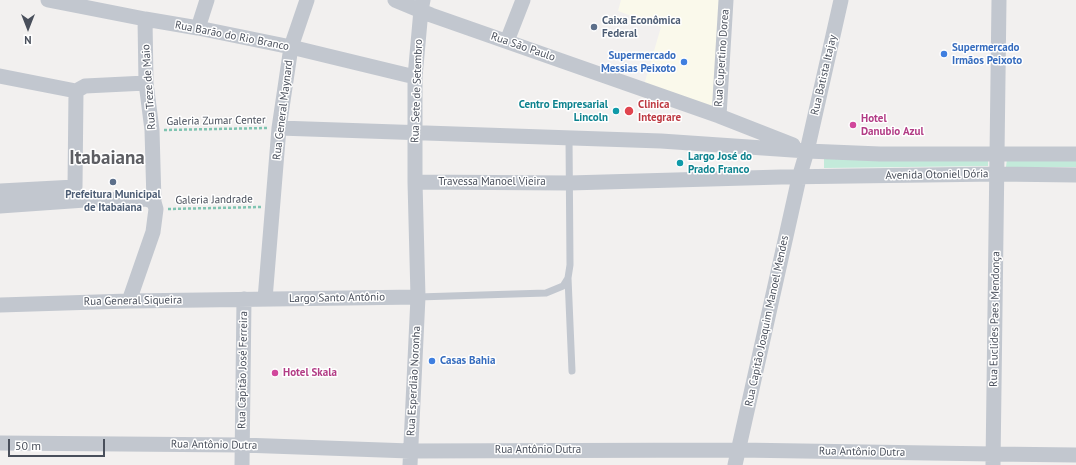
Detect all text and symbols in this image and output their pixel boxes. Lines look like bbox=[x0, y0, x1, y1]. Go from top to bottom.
north arrow bbox=[8, 8, 48, 48]
street label: Rua Cupertino Dorea bbox=[712, 9, 732, 107]
place label: Caixa Econômica Federal bbox=[602, 14, 681, 40]
street label: Rua Barão do Rio Branco bbox=[174, 18, 290, 54]
marker: Caixa Econômica Federal bbox=[589, 22, 599, 32]
street label: Rua São Paulo bbox=[489, 30, 557, 64]
text: N bbox=[24, 33, 32, 47]
street label: Rua Batista Itajay bbox=[808, 34, 840, 116]
street label: Rua Sete de Setembro bbox=[409, 39, 425, 143]
place label: Supermercado Irmãos Peixoto bbox=[952, 41, 1022, 67]
street label: Rua Treze de Maio bbox=[139, 44, 159, 130]
place label: Supermercado Messias Peixoto bbox=[601, 49, 676, 75]
marker: Supermercado Irmãos Peixoto bbox=[939, 49, 949, 59]
marker: Supermercado Messias Peixoto bbox=[679, 57, 689, 67]
street label: Rua General Maynard bbox=[270, 59, 296, 161]
place label: Centro Empresarial Lincoln bbox=[519, 98, 608, 124]
place label: Clinica Integrare bbox=[638, 98, 681, 124]
marker: Clinica Integrare bbox=[623, 105, 635, 117]
marker: Centro Empresarial Lincoln bbox=[611, 106, 621, 116]
place label: Hotel Danubio Azul bbox=[861, 112, 924, 138]
street label: Galeria Zumar Center bbox=[166, 114, 266, 128]
marker: Hotel Danubio Azul bbox=[848, 120, 858, 130]
district label: Itabaiana bbox=[69, 148, 145, 170]
place label: Largo José do Prado Franco bbox=[688, 150, 752, 176]
marker: Largo José do Prado Franco bbox=[675, 158, 685, 168]
street label: Avenida Otoniel Dória bbox=[885, 168, 989, 182]
street label: Travessa Manoel Vieira bbox=[438, 175, 546, 189]
marker: Prefeitura Municipal de Itabaiana bbox=[108, 177, 118, 187]
place label: Prefeitura Municipal de Itabaiana bbox=[65, 188, 161, 214]
street label: Galeria Jandrade bbox=[175, 193, 253, 207]
street label: Rua Capitão Joaquim Manoel Mendes bbox=[742, 234, 792, 408]
street label: Rua Euclides Paes Mendonça bbox=[987, 251, 1003, 387]
street label: Largo Santo Antônio bbox=[289, 291, 385, 305]
street label: Rua General Siqueira bbox=[84, 294, 182, 308]
street label: Rua Capitão José Ferreira bbox=[235, 311, 251, 429]
street label: Rua Esperdião Noronha bbox=[405, 326, 423, 436]
place label: Casas Bahia bbox=[440, 354, 495, 368]
marker: Casas Bahia bbox=[427, 356, 437, 366]
place label: Hotel Skala bbox=[283, 366, 337, 380]
marker: Hotel Skala bbox=[270, 368, 280, 378]
scale bar bbox=[10, 431, 107, 457]
text: 50 m bbox=[15, 438, 41, 453]
street label: Rua Antônio Dutra bbox=[171, 438, 257, 452]
street label: Rua Antônio Dutra bbox=[495, 443, 581, 457]
street label: Rua Antônio Dutra bbox=[819, 445, 905, 459]

